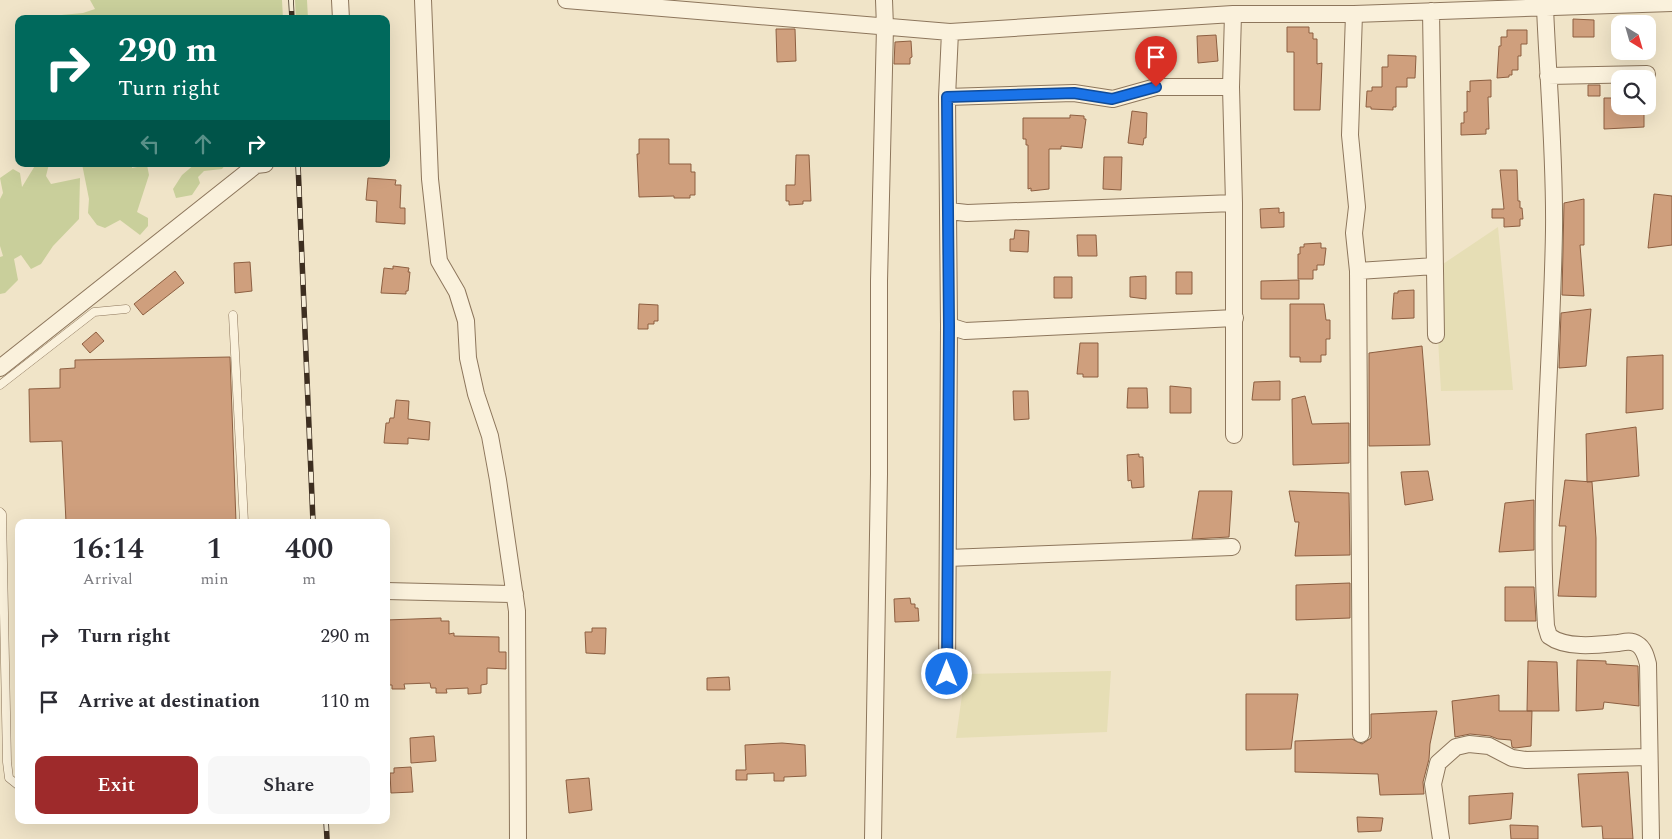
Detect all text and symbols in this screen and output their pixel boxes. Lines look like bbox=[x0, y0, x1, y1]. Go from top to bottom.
north arrow bbox=[1611, 15, 1656, 60]
map controls bbox=[1611, 15, 1656, 115]
text: 290 m bbox=[118, 24, 217, 77]
icon: right bbox=[35, 35, 100, 100]
pin bbox=[1135, 36, 1177, 87]
icon: arrive bbox=[1142, 43, 1170, 71]
button: search bbox=[1611, 70, 1656, 115]
text: Turn right bbox=[118, 72, 220, 105]
icon: left bbox=[136, 130, 164, 158]
icon: ahead bbox=[189, 130, 217, 158]
icon: right bbox=[242, 130, 270, 158]
text: 16:14 bbox=[72, 526, 144, 572]
text: 1 bbox=[206, 526, 222, 572]
text: 400 bbox=[285, 526, 333, 572]
text: Arrival bbox=[83, 567, 133, 591]
text: min bbox=[200, 567, 228, 591]
text: m bbox=[302, 567, 316, 591]
text: Turn right bbox=[78, 622, 171, 651]
text: 290 m bbox=[320, 622, 370, 651]
icon: right bbox=[35, 623, 63, 651]
position arrow bbox=[920, 647, 972, 699]
text: Arrive at destination bbox=[78, 687, 260, 716]
text: 110 m bbox=[320, 687, 370, 716]
icon: arrive bbox=[35, 688, 63, 716]
button: Exit bbox=[35, 756, 198, 814]
button: Share bbox=[208, 756, 370, 814]

